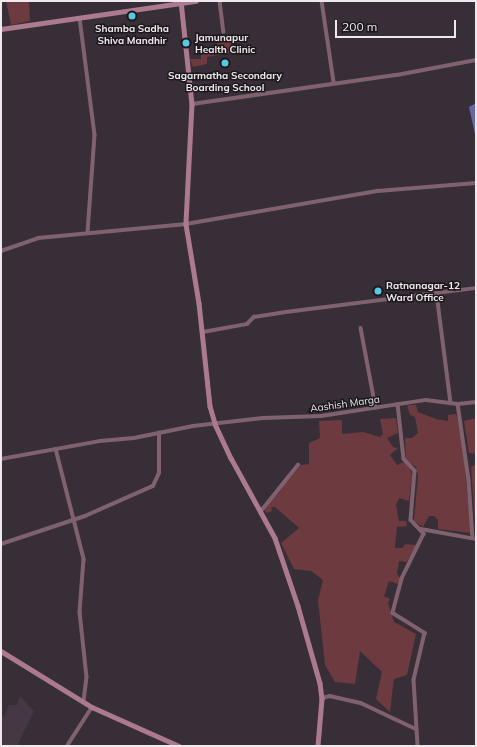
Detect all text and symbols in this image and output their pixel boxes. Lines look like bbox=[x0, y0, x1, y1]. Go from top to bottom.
marker: Shamba Sadha Shiva Mandhir bbox=[127, 11, 137, 21]
scale bar bbox=[337, 12, 458, 38]
text: 200 m bbox=[342, 19, 377, 34]
place label: Shamba Sadha Shiva Mandhir bbox=[95, 22, 169, 46]
place label: Jamunapur Health Clinic bbox=[195, 31, 255, 54]
marker: Jamunapur Health Clinic bbox=[180, 37, 192, 49]
marker: Sagarmatha Secondary Boarding School bbox=[220, 58, 230, 68]
place label: Sagarmatha Secondary Boarding School bbox=[168, 69, 282, 92]
place label: Ratnanagar-12 Ward Office bbox=[386, 279, 460, 302]
marker: Ratnanagar-12 Ward Office bbox=[373, 286, 383, 296]
street label: Aashish Marga bbox=[309, 393, 381, 415]

